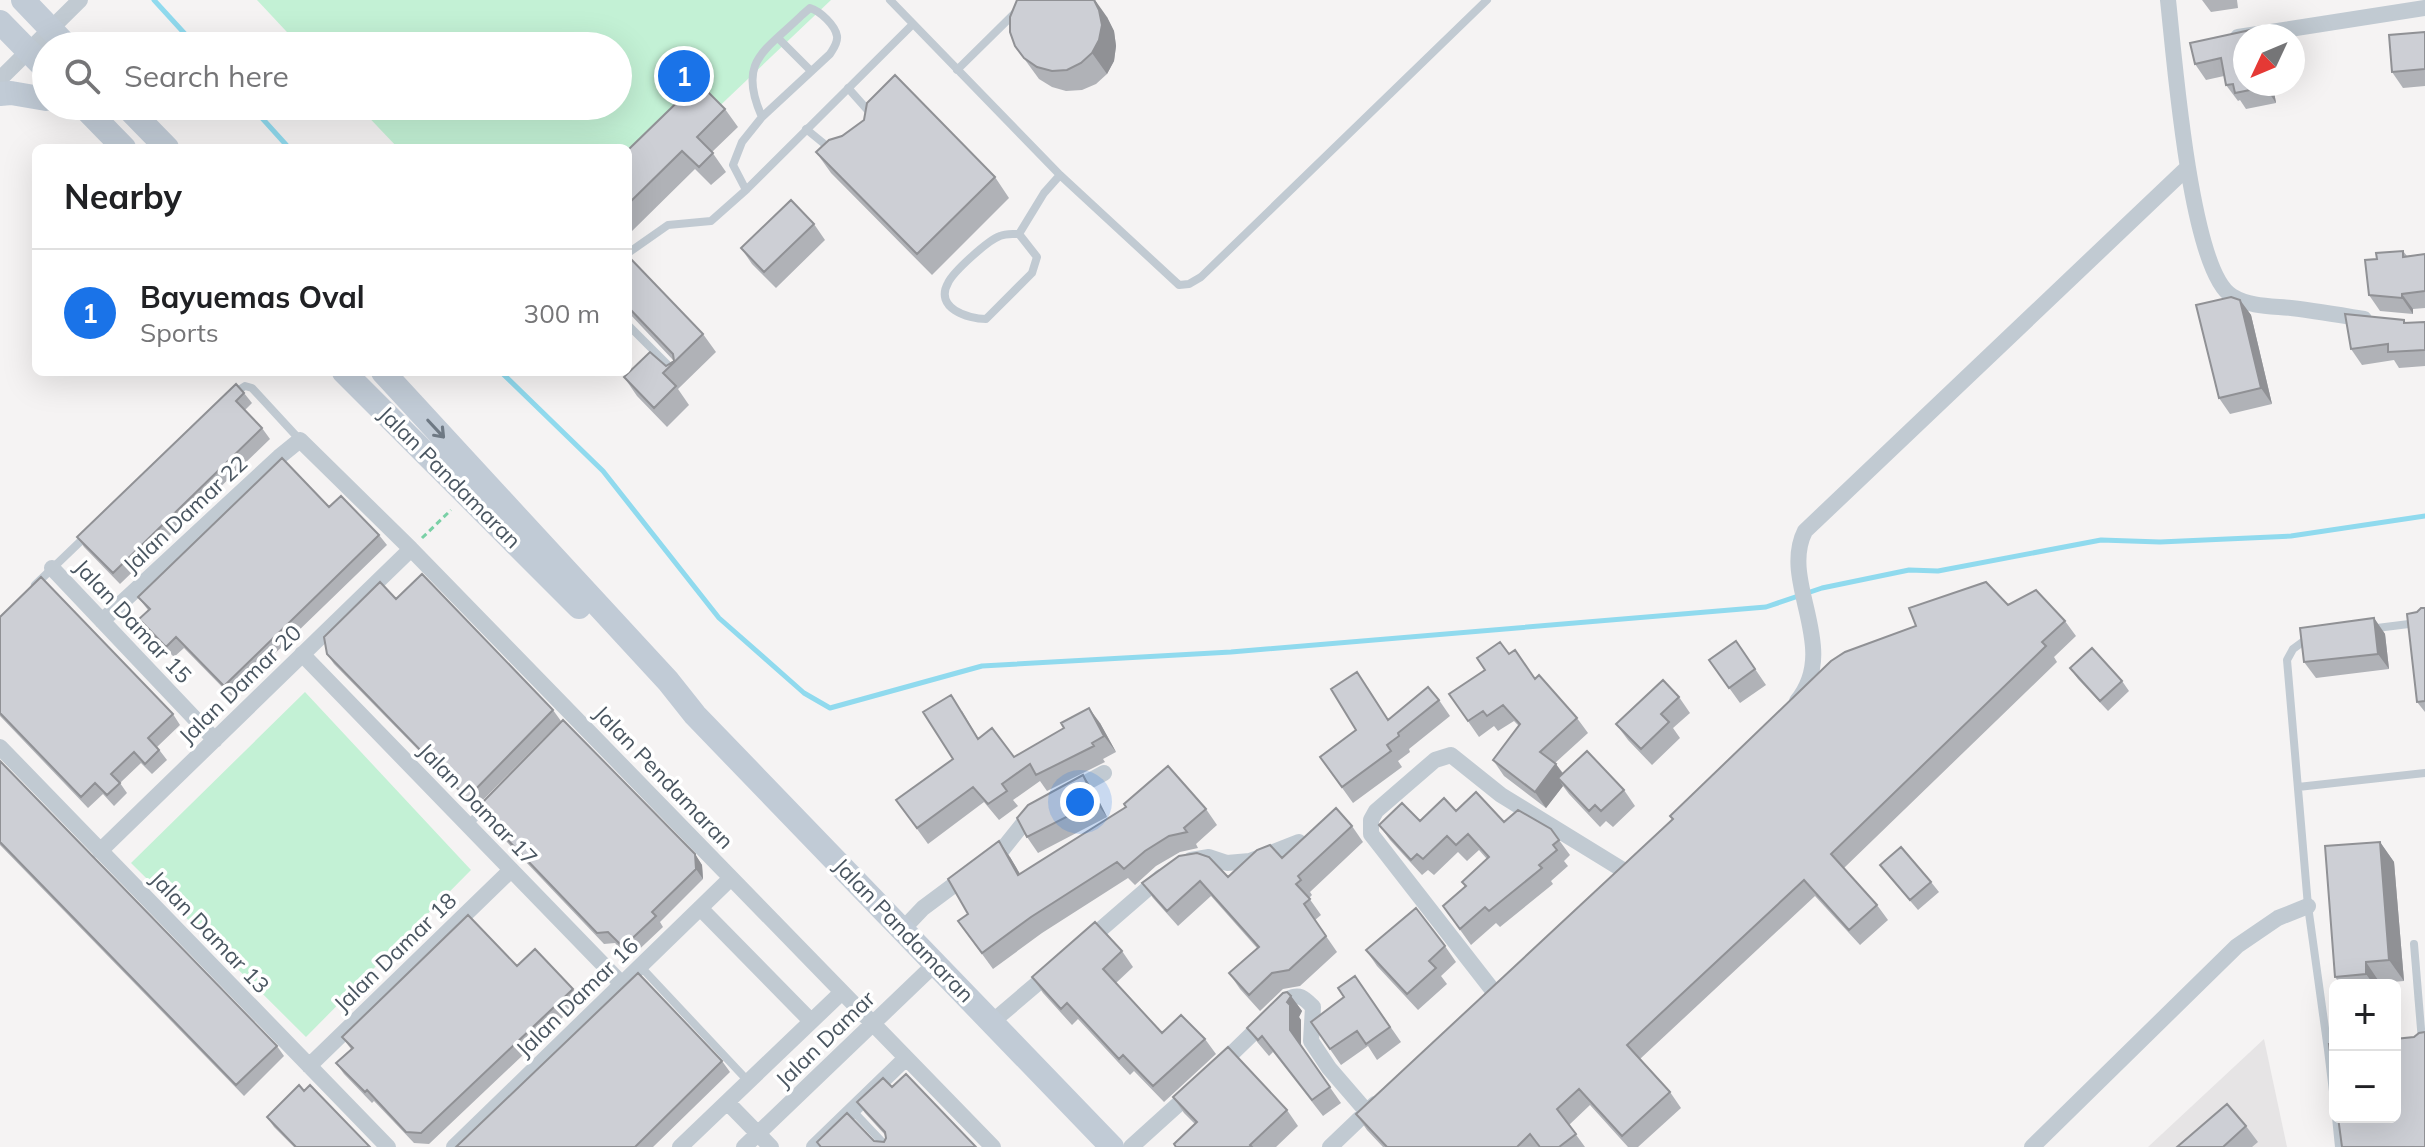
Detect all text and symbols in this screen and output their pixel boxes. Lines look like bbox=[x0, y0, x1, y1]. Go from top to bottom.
north arrow bbox=[2233, 24, 2305, 96]
search box bbox=[32, 32, 632, 120]
pin: 1 bbox=[658, 46, 710, 106]
icon: search bbox=[60, 54, 104, 98]
text: Search here bbox=[124, 57, 289, 95]
text: Nearby bbox=[64, 175, 182, 218]
text: Bayuemas Oval bbox=[140, 278, 365, 316]
text: 1 bbox=[82, 297, 98, 330]
text: 300 m bbox=[524, 297, 600, 330]
text: Sports bbox=[140, 316, 219, 349]
street label: Jalan Pandamaran bbox=[373, 400, 527, 554]
one-way arrow bbox=[427, 419, 446, 439]
street label: Jalan Damar 22 bbox=[117, 449, 253, 579]
street label: Jalan Damar 15 bbox=[68, 553, 198, 689]
street label: Jalan Damar 20 bbox=[173, 618, 307, 750]
street label: Jalan Pendamaran bbox=[588, 699, 740, 855]
street label: Jalan Damar 17 bbox=[412, 737, 544, 871]
your location bbox=[1060, 782, 1100, 822]
street label: Jalan Pandamaran bbox=[828, 852, 980, 1008]
street label: Jalan Damar 13 bbox=[144, 865, 276, 999]
street label: Jalan Damar 18 bbox=[328, 886, 462, 1018]
street label: Jalan Damar 16 bbox=[510, 931, 644, 1063]
map controls bbox=[2329, 979, 2401, 1123]
button: + bbox=[2329, 979, 2401, 1051]
street label: Jalan Damar bbox=[769, 985, 881, 1093]
button: − bbox=[2329, 1051, 2401, 1123]

